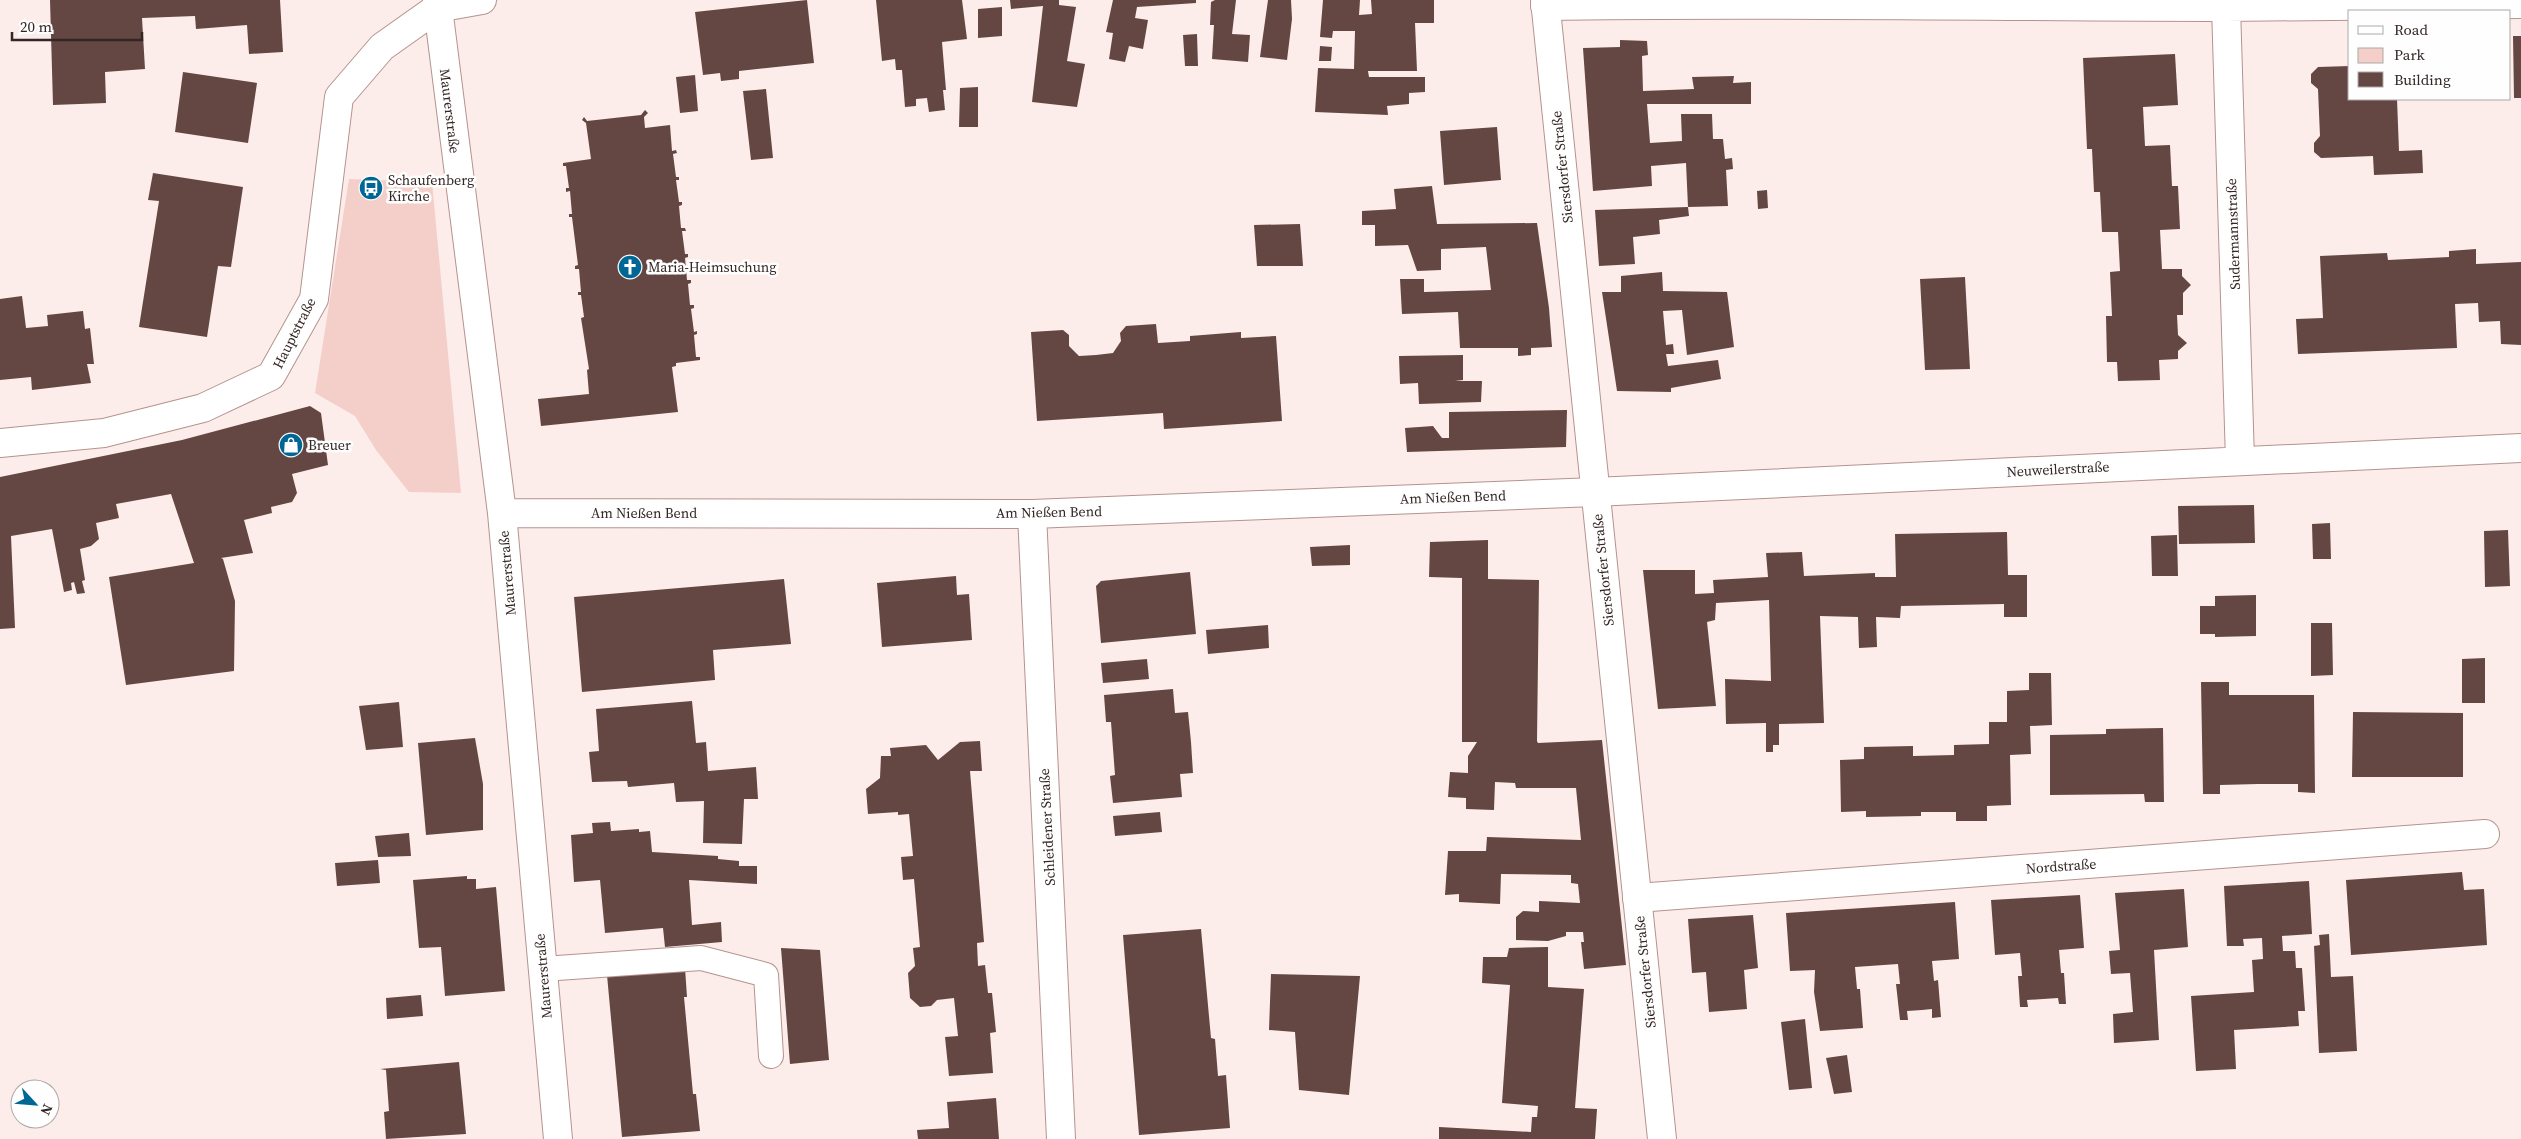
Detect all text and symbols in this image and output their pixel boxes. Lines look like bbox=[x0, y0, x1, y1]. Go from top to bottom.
scale bar bbox=[12, 10, 142, 42]
legend bbox=[2348, 10, 2511, 100]
text: 20 m bbox=[20, 16, 52, 37]
text: Road bbox=[2394, 19, 2428, 40]
text: Park bbox=[2394, 44, 2426, 65]
street label: Maurerstraße bbox=[435, 67, 465, 155]
text: Building bbox=[2394, 69, 2451, 90]
street label: Siersdorfer Straße bbox=[1546, 110, 1578, 224]
place label: Schaufenberg Kirche bbox=[388, 170, 474, 206]
bus stop icon: Schaufenberg Kirche bbox=[358, 175, 384, 201]
street label: Sudermannstraße bbox=[2221, 178, 2245, 290]
church icon: Maria-Heimsuchung bbox=[617, 254, 643, 280]
place label: Maria-Heimsuchung bbox=[648, 257, 777, 277]
street label: Hauptstraße bbox=[268, 294, 320, 372]
shop icon: Breuer bbox=[278, 432, 304, 458]
place label: Breuer bbox=[308, 435, 351, 455]
street label: Neuweilerstraße bbox=[2006, 456, 2110, 482]
street label: Am Nießen Bend bbox=[1400, 485, 1506, 509]
street label: Am Nießen Bend bbox=[996, 501, 1102, 523]
street label: Am Nießen Bend bbox=[591, 503, 697, 523]
street label: Siersdorfer Straße bbox=[1587, 513, 1619, 627]
street label: Maurerstraße bbox=[493, 530, 521, 616]
street label: Schleidener Straße bbox=[1034, 768, 1060, 886]
street label: Nordstraße bbox=[2025, 854, 2097, 878]
street label: Siersdorfer Straße bbox=[1629, 915, 1661, 1029]
street label: Maurerstraße bbox=[529, 933, 557, 1019]
north arrow bbox=[10, 1079, 60, 1129]
text: N bbox=[35, 1101, 58, 1119]

